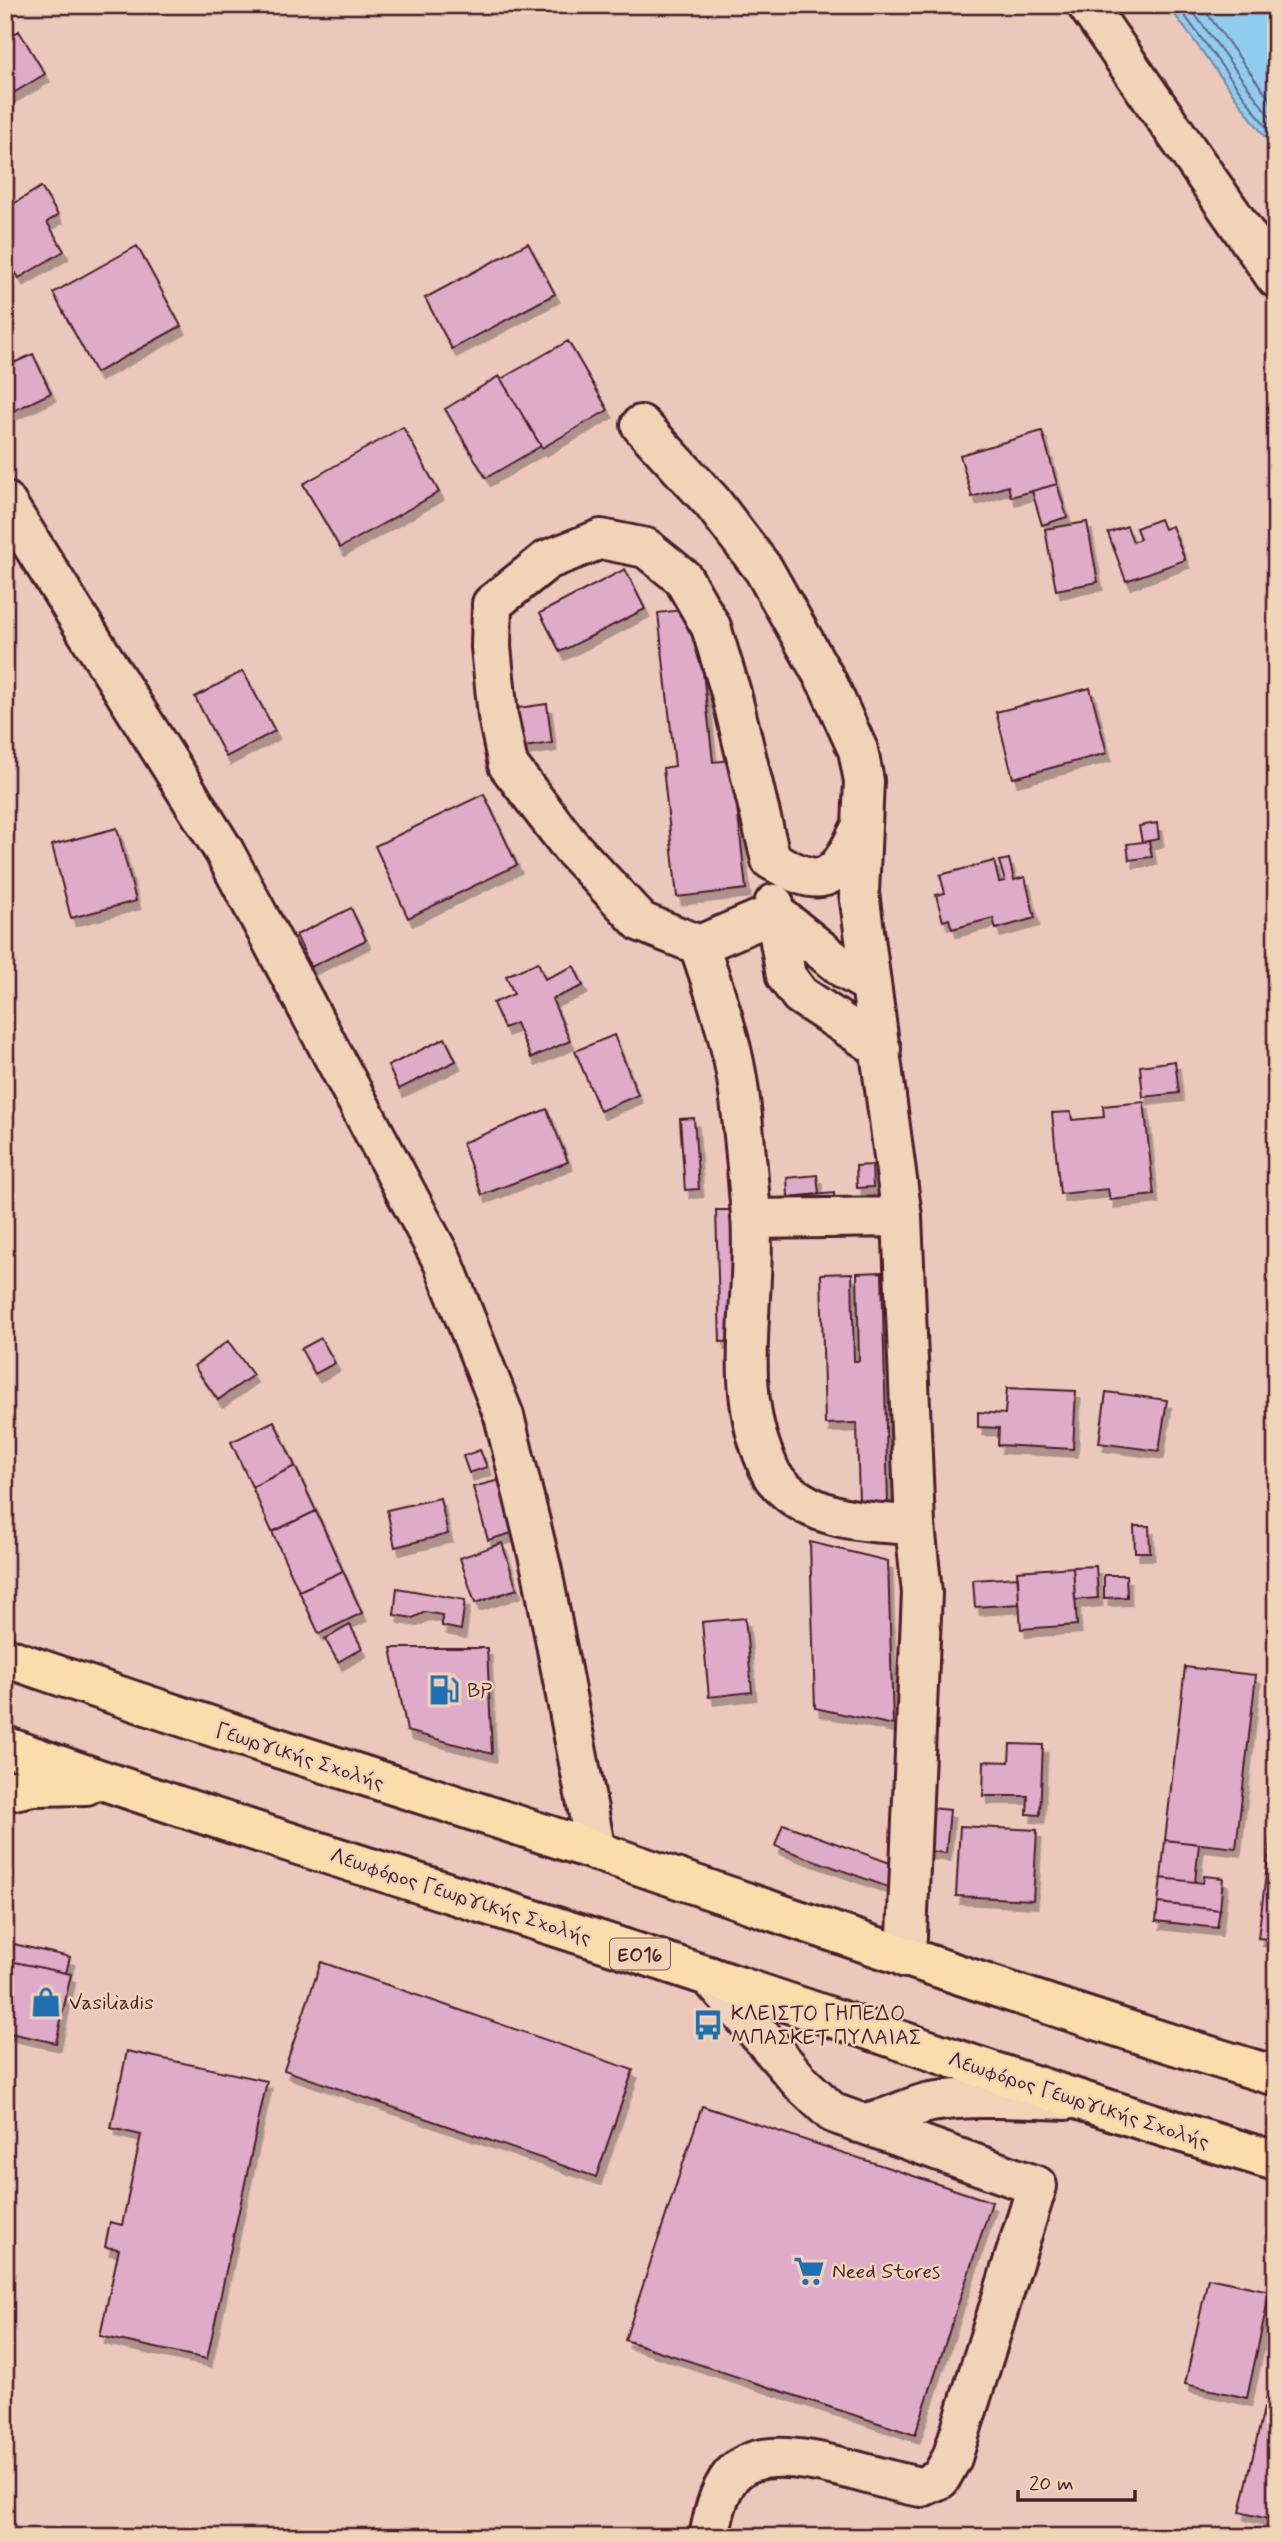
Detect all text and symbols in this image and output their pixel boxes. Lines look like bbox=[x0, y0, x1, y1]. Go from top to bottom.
fuel station icon: BP bbox=[427, 1673, 461, 1707]
place label: BP bbox=[467, 1677, 492, 1705]
street label: Γεωργικής Σχολής bbox=[212, 1716, 388, 1797]
street label: Λεωφόρος Γεωργικής Σχολής bbox=[327, 1841, 595, 1952]
road number: ΕΟ16 bbox=[610, 1938, 670, 1970]
shop icon: Vasiliadis bbox=[29, 1985, 63, 2019]
place label: Vasiliadis bbox=[69, 1989, 154, 2017]
place label: ΚΛΕΙΣΤΟ ΓΗΠΕΔΟ ΜΠΑΣΚΕΤ ΠΥΛΑΙΑΣ bbox=[731, 2000, 922, 2052]
bus stop icon: ΚΛΕΙΣΤΟ ΓΗΠΕΔΟ ΜΠΑΣΚΕΤ ΠΥΛΑΙΑΣ bbox=[691, 2008, 725, 2042]
street label: Λεωφόρος Γεωργικής Σχολής bbox=[945, 2045, 1213, 2156]
supermarket icon: Need Stores bbox=[792, 2254, 826, 2288]
place label: Need Stores bbox=[832, 2258, 940, 2286]
scale bar bbox=[1018, 2458, 1136, 2502]
text: 20 m bbox=[1029, 2470, 1074, 2498]

